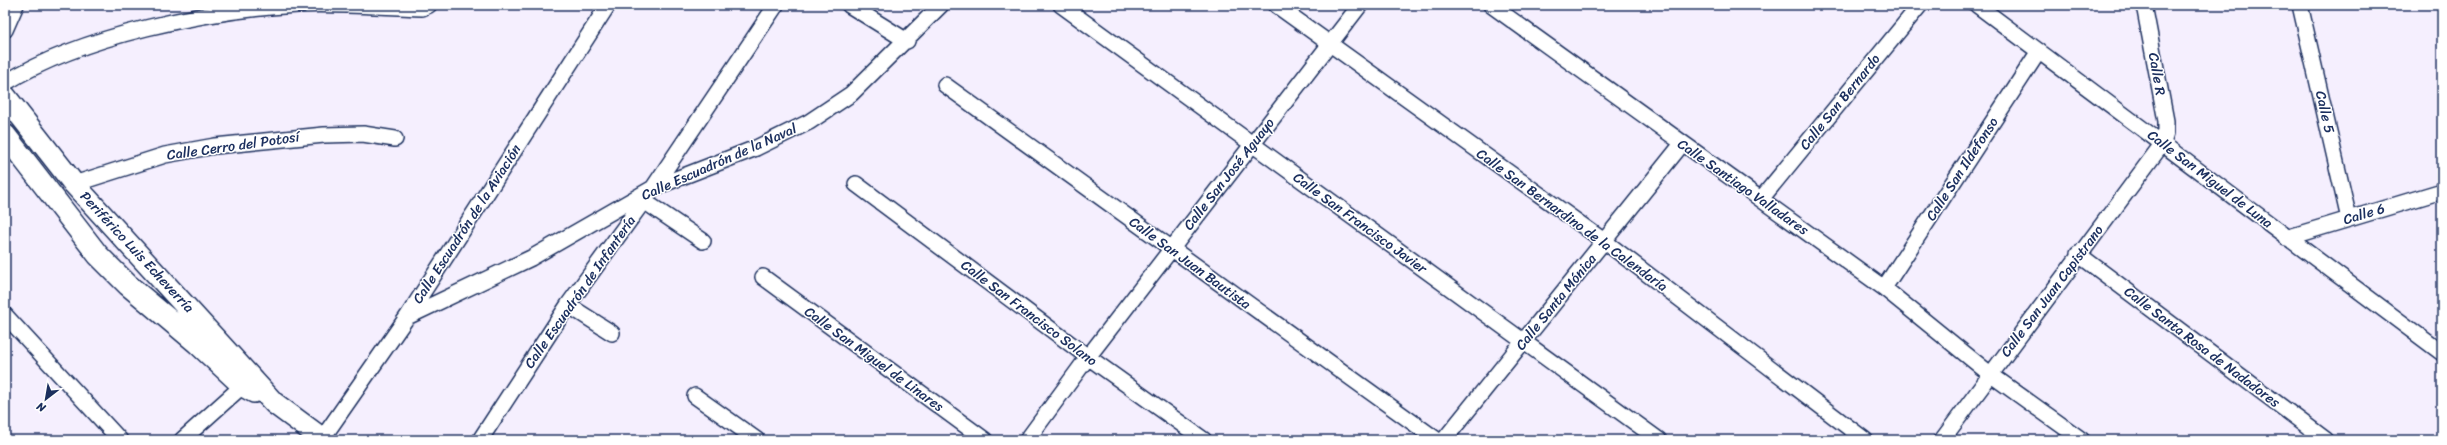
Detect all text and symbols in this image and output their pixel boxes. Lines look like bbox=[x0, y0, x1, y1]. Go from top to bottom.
street label: Calle San Bernardo bbox=[1793, 48, 1887, 156]
street label: Calle R bbox=[2141, 51, 2173, 98]
street label: Calle 5 bbox=[2308, 88, 2342, 136]
street label: Calle San José Aguayo bbox=[1177, 112, 1281, 236]
street label: Calle San Ildefonso bbox=[1919, 112, 2005, 226]
street label: Calle Escuadrón de la Naval bbox=[637, 116, 802, 208]
street label: Calle San Miguel de Luna bbox=[2142, 123, 2278, 235]
street label: Calle Cerro del Potosí bbox=[165, 124, 303, 168]
street label: Calle Santiago Valladares bbox=[1672, 132, 1814, 242]
street label: Calle Escuadrón de la Aviación bbox=[406, 139, 528, 309]
street label: Calle San Bernardino de la Calendaría bbox=[1471, 142, 1673, 298]
street label: Calle San Francisco Javier bbox=[1288, 166, 1433, 281]
street label: Periférico Luis Echeverría bbox=[74, 185, 200, 319]
street label: Calle 6 bbox=[2340, 196, 2388, 232]
street label: Calle Escuadrón de Infantería bbox=[518, 210, 642, 374]
street label: Calle San Juan Bautista bbox=[1124, 210, 1256, 316]
street label: Calle San Juan Capistrano bbox=[1994, 219, 2110, 362]
street label: Calle Santa Mónica bbox=[1509, 248, 1603, 356]
street label: Calle San Francisco Solano bbox=[955, 253, 1103, 373]
street label: Calle Santa Rosa de Nadadores bbox=[2118, 280, 2286, 415]
street label: Calle San Miguel de Linares bbox=[799, 300, 949, 419]
north arrow bbox=[26, 379, 66, 419]
text: N bbox=[33, 397, 50, 418]

